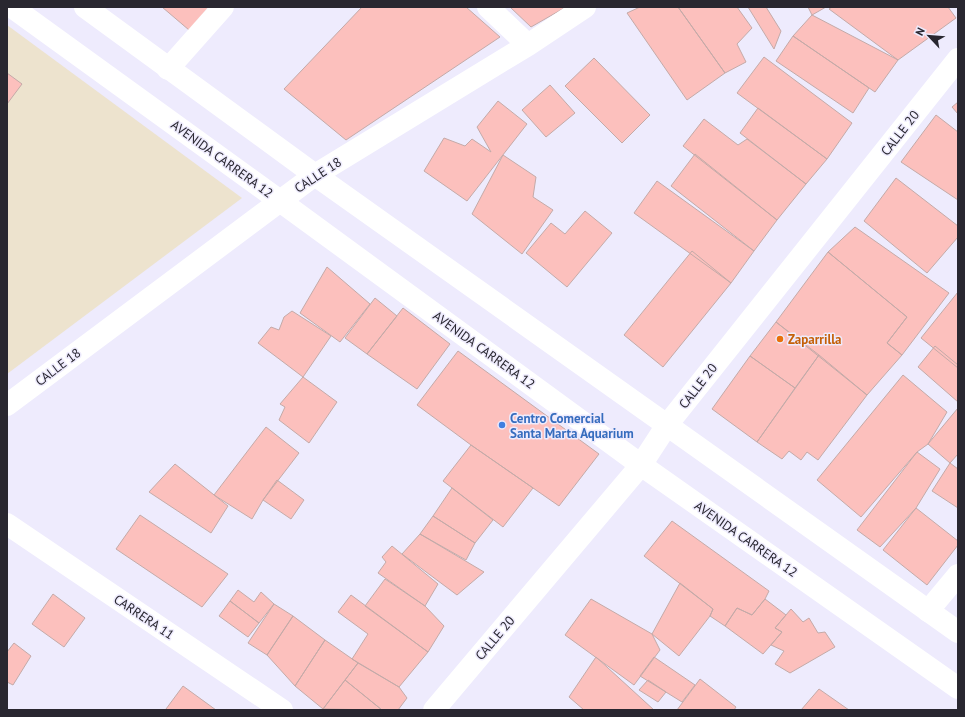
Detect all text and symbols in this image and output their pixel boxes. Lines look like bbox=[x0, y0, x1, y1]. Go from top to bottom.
north arrow bbox=[909, 16, 949, 56]
text: N bbox=[912, 25, 928, 38]
street label: CALLE 20 bbox=[877, 107, 923, 159]
street label: AVENIDA CARRERA 12 bbox=[168, 116, 276, 202]
street label: CALLE 18 bbox=[291, 154, 345, 196]
street label: AVENIDA CARRERA 12 bbox=[430, 307, 538, 393]
place label: Zaparrilla bbox=[788, 331, 842, 348]
marker: Zaparrilla bbox=[775, 334, 785, 344]
street label: CALLE 18 bbox=[32, 344, 84, 390]
street label: CALLE 20 bbox=[675, 360, 721, 412]
place label: Centro Comercial Santa Marta Aquarium bbox=[510, 410, 634, 442]
marker: Centro Comercial Santa Marta Aquarium bbox=[497, 420, 507, 430]
street label: AVENIDA CARRERA 12 bbox=[691, 497, 801, 581]
street label: CARRERA 11 bbox=[111, 591, 177, 643]
street label: CALLE 20 bbox=[472, 612, 518, 664]

